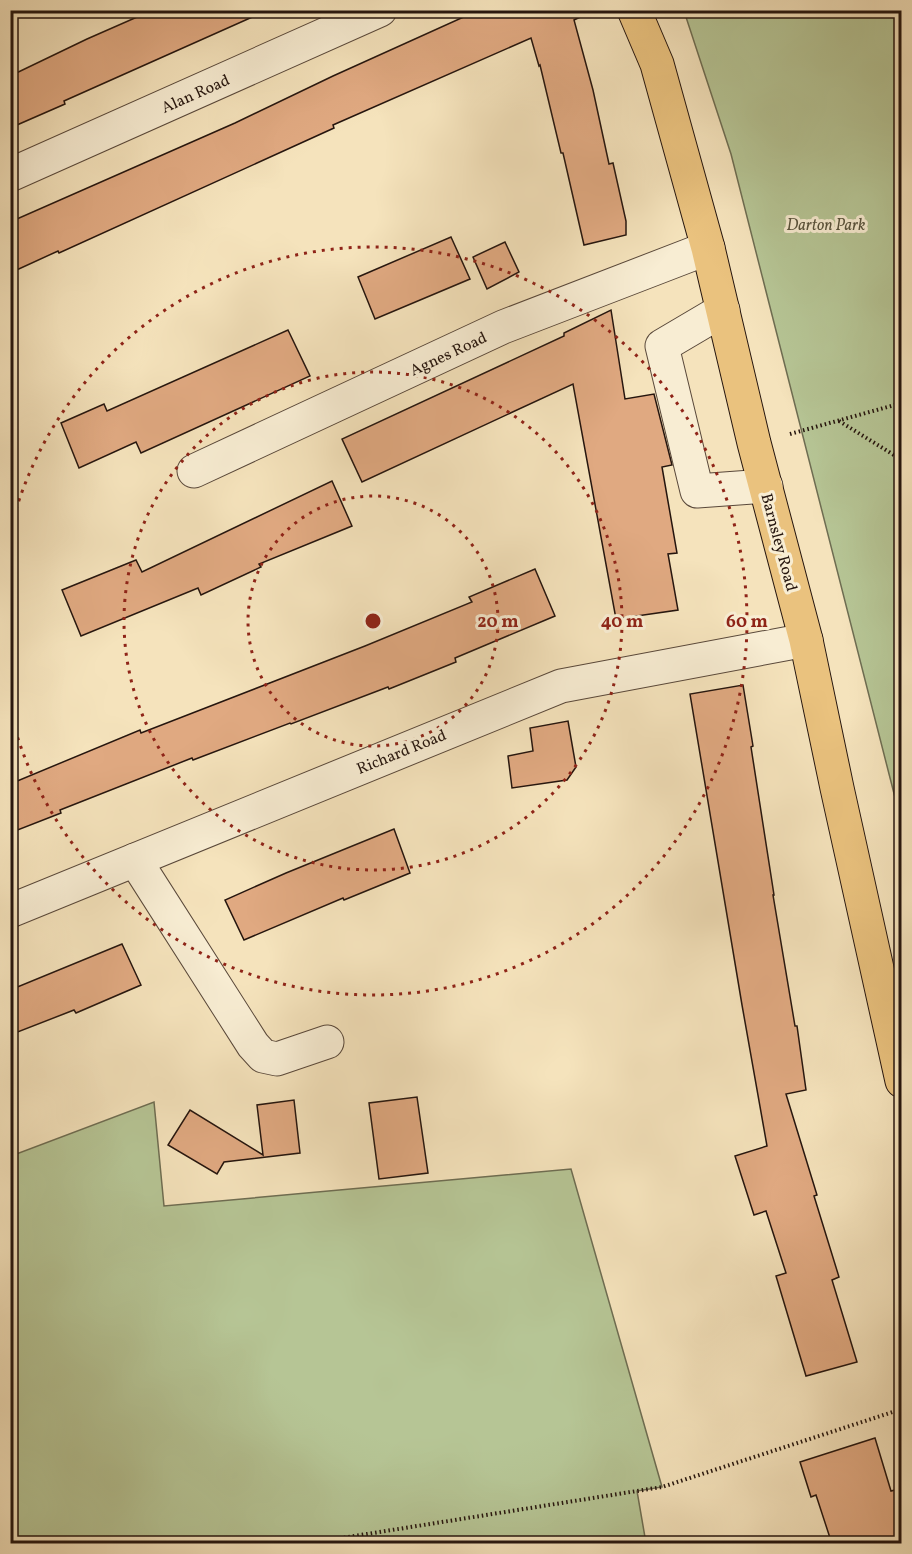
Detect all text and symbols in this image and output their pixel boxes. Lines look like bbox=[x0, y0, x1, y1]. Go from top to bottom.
street label: Alan Road bbox=[158, 70, 234, 120]
park label: Darton Park bbox=[787, 215, 866, 237]
street label: Agnes Road bbox=[407, 327, 491, 382]
street label: Barnsley Road bbox=[754, 491, 802, 594]
text: 20 m bbox=[477, 610, 519, 635]
text: 40 m bbox=[601, 610, 643, 635]
text: 60 m bbox=[726, 610, 768, 635]
centre of rings bbox=[363, 611, 383, 631]
street label: Richard Road bbox=[354, 725, 450, 781]

